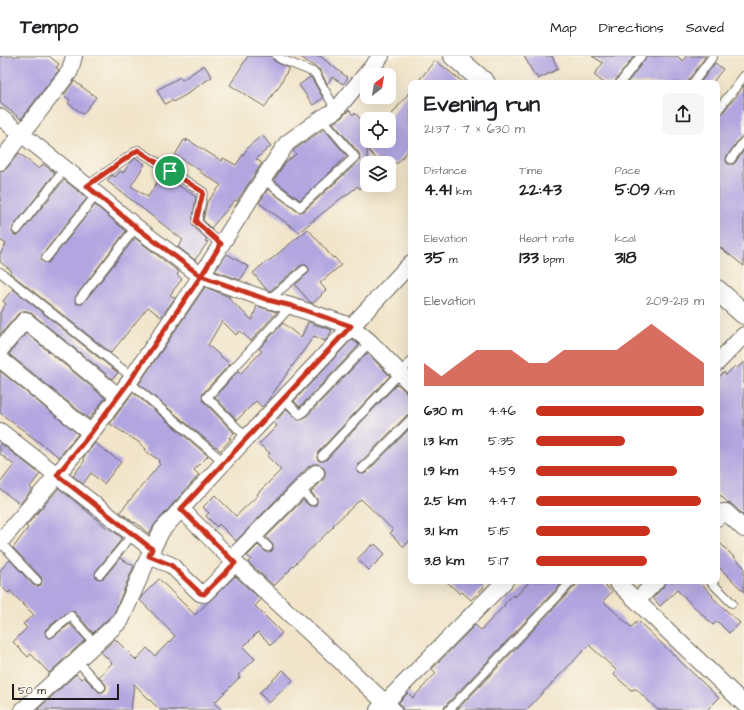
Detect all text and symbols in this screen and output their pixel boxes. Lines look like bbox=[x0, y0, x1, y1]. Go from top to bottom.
text: Tempo bbox=[20, 14, 78, 41]
text: Map bbox=[550, 18, 577, 38]
text: Directions bbox=[599, 18, 664, 38]
text: Saved bbox=[686, 18, 724, 38]
north arrow bbox=[360, 68, 396, 104]
map controls bbox=[360, 68, 396, 192]
text: Evening run bbox=[424, 89, 540, 120]
button: share bbox=[662, 93, 704, 135]
button: locate bbox=[360, 112, 396, 148]
text: 21:37 · 7 × 630 m bbox=[424, 120, 525, 138]
pin bbox=[153, 154, 187, 188]
button: layers bbox=[360, 156, 396, 192]
icon: arrive bbox=[159, 160, 181, 182]
text: Distance bbox=[424, 163, 467, 178]
text: Time bbox=[519, 163, 542, 178]
text: Pace bbox=[615, 163, 640, 178]
text: 4.41 bbox=[424, 178, 452, 202]
text: 22:43 bbox=[519, 178, 562, 202]
text: 5:09 bbox=[615, 178, 650, 202]
text: km bbox=[452, 184, 471, 199]
text: /km bbox=[650, 184, 675, 199]
text: Elevation bbox=[424, 231, 467, 246]
text: Heart rate bbox=[519, 231, 575, 246]
text: kcal bbox=[615, 231, 636, 246]
text: 35 bbox=[424, 246, 445, 270]
text: 133 bbox=[519, 246, 539, 270]
text: 318 bbox=[615, 246, 637, 270]
text: m bbox=[445, 252, 458, 267]
text: bpm bbox=[539, 252, 564, 267]
text: Elevation bbox=[424, 292, 475, 310]
text: 209–213 m bbox=[646, 292, 704, 310]
text: 630 m bbox=[424, 402, 462, 420]
text: 4:46 bbox=[488, 402, 516, 420]
text: 1.3 km bbox=[424, 432, 457, 450]
text: 5:35 bbox=[488, 432, 515, 450]
text: 1.9 km bbox=[424, 462, 458, 480]
text: 4:59 bbox=[488, 462, 516, 480]
text: 2.5 km bbox=[424, 492, 466, 510]
text: 4:47 bbox=[488, 492, 516, 510]
text: 3.1 km bbox=[424, 522, 457, 540]
text: 5:15 bbox=[488, 522, 510, 540]
text: 3.8 km bbox=[424, 552, 464, 570]
text: 5:17 bbox=[488, 552, 509, 570]
scale bar bbox=[12, 682, 119, 701]
text: 50 m bbox=[18, 683, 46, 698]

